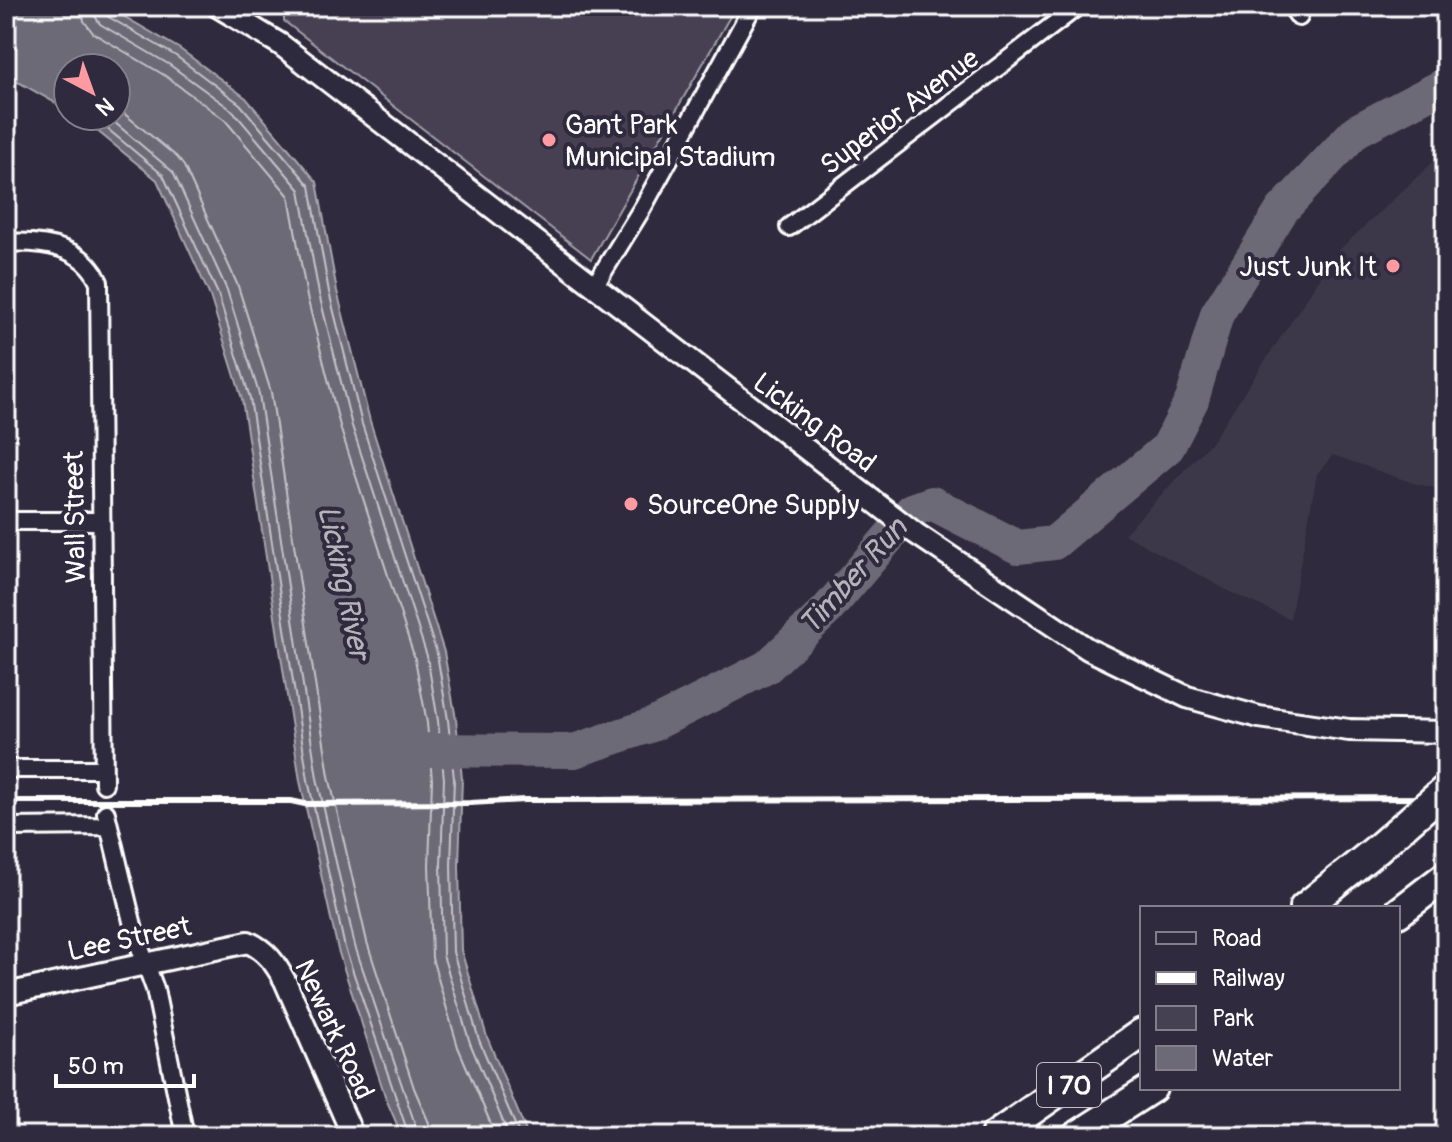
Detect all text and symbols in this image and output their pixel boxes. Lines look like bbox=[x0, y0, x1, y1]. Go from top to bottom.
street label: Superior Avenue bbox=[814, 41, 986, 183]
north arrow bbox=[52, 52, 132, 132]
text: N bbox=[90, 91, 119, 122]
place label: Gant Park Municipal Stadium bbox=[565, 108, 776, 175]
marker: Gant Park Municipal Stadium bbox=[540, 131, 558, 149]
place label: Just Junk It bbox=[1239, 250, 1378, 285]
marker: Just Junk It bbox=[1384, 257, 1402, 275]
street label: Licking Road bbox=[746, 365, 883, 481]
street label: Wall Street bbox=[57, 450, 94, 583]
place label: SourceOne Supply bbox=[647, 488, 859, 523]
marker: SourceOne Supply bbox=[622, 495, 640, 513]
water label: Licking River bbox=[309, 502, 379, 666]
water label: Timber Run bbox=[791, 509, 917, 642]
legend bbox=[1140, 906, 1400, 1090]
street label: Lee Street bbox=[64, 909, 195, 970]
text: Road bbox=[1212, 924, 1262, 953]
street label: Newark Road bbox=[286, 954, 381, 1105]
text: Railway bbox=[1212, 964, 1285, 993]
text: Park bbox=[1212, 1004, 1254, 1033]
scale bar bbox=[56, 1038, 194, 1088]
text: Water bbox=[1212, 1044, 1273, 1073]
text: 50 m bbox=[68, 1052, 124, 1081]
road number: I 70 bbox=[1037, 1063, 1101, 1107]

